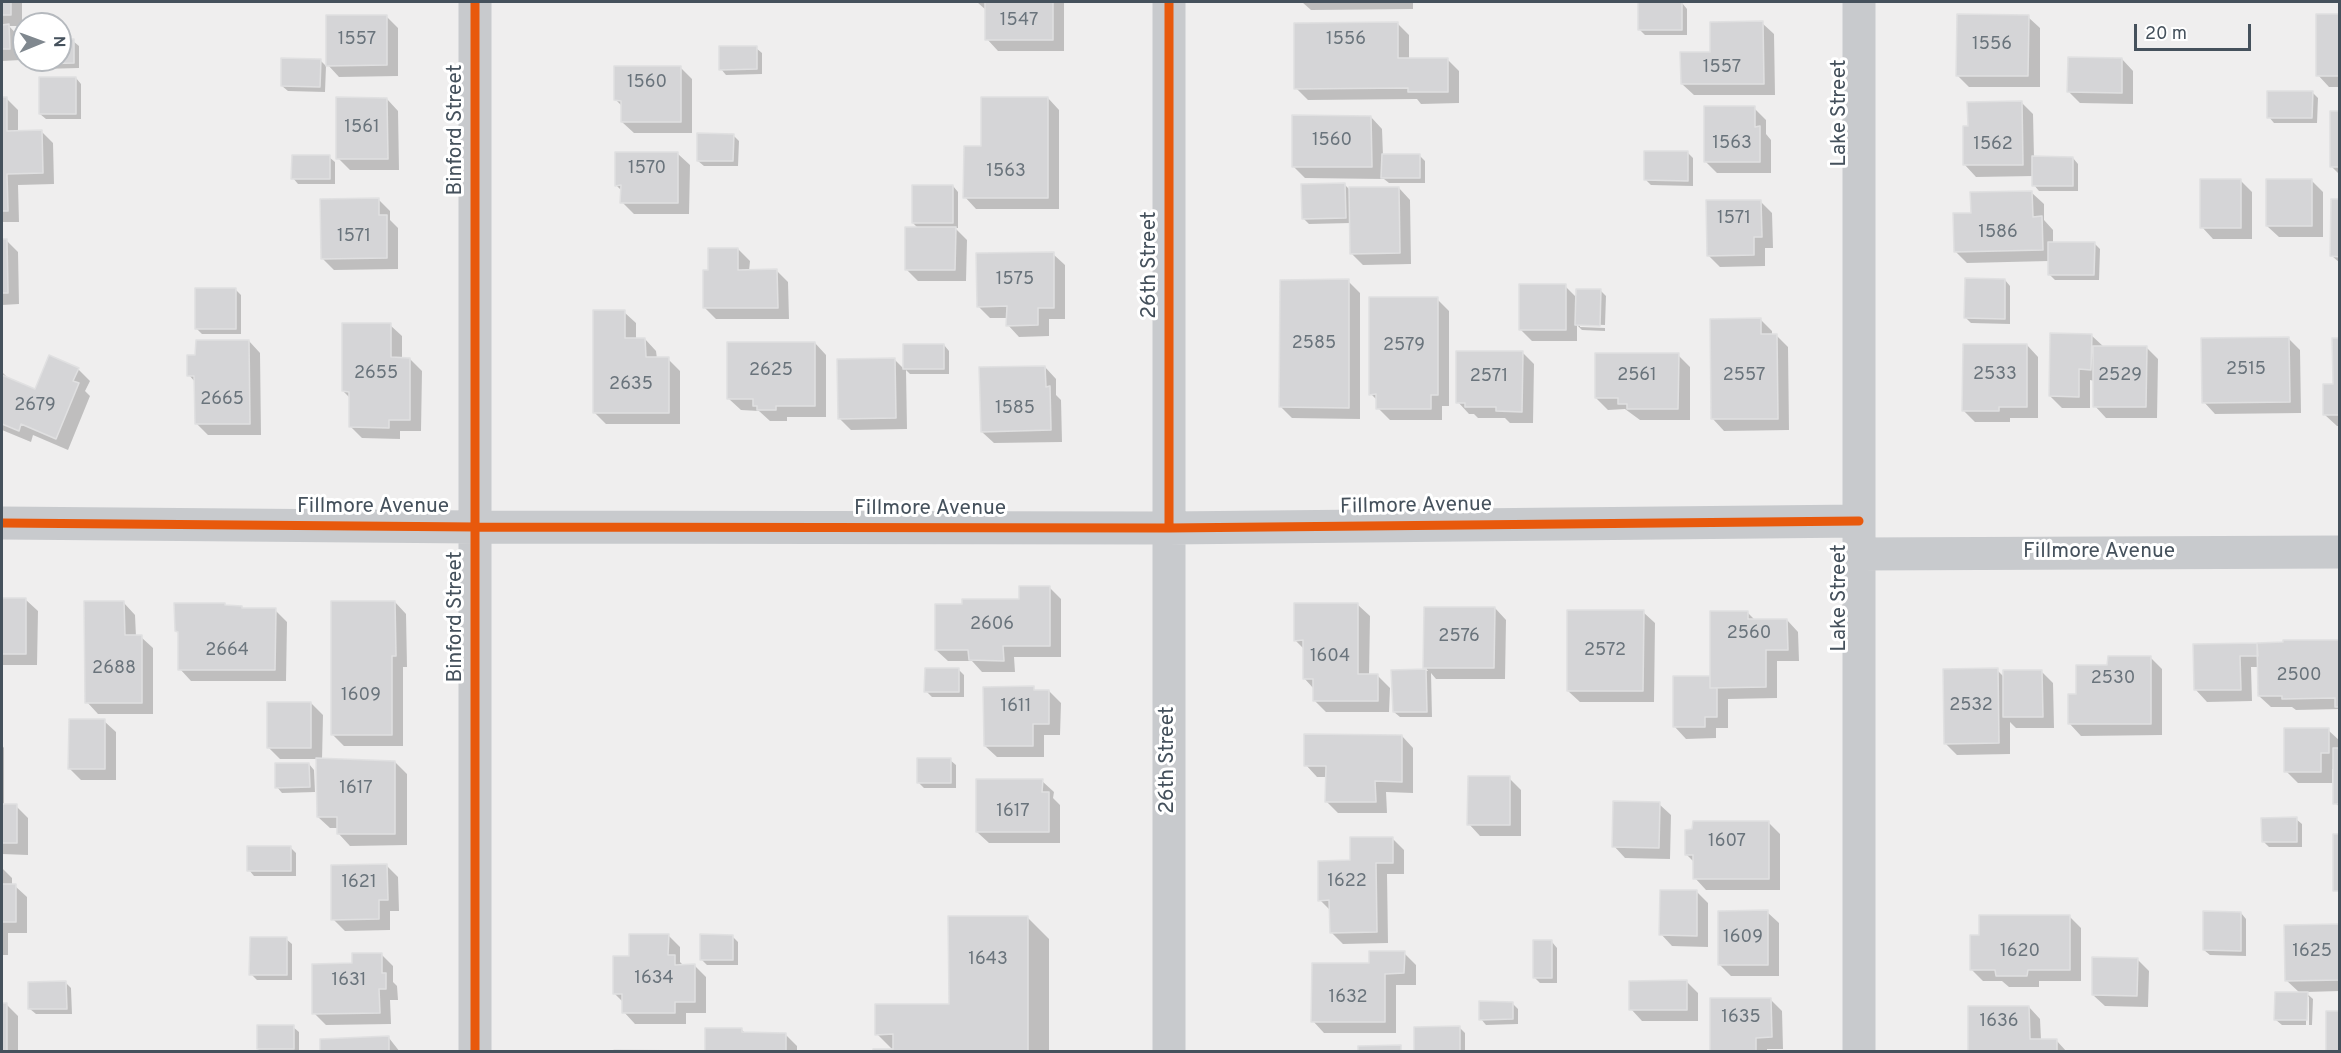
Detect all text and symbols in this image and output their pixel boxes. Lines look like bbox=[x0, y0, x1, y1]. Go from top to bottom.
house number: 1547 bbox=[1000, 10, 1038, 32]
north arrow bbox=[12, 12, 72, 72]
scale bar bbox=[2137, 12, 2254, 50]
text: 20 m bbox=[2145, 23, 2187, 46]
house number: 1557 bbox=[338, 29, 376, 51]
house number: 1556 bbox=[1326, 29, 1366, 51]
house number: 1556 bbox=[1972, 34, 2012, 56]
text: N bbox=[48, 36, 68, 48]
house number: 1557 bbox=[1703, 57, 1741, 79]
street label: Lake Street bbox=[1828, 59, 1854, 167]
street label: Binford Street bbox=[444, 64, 470, 196]
house number: 1560 bbox=[627, 72, 667, 94]
house number: 1561 bbox=[344, 117, 380, 139]
house number: 1560 bbox=[1312, 130, 1352, 152]
house number: 1563 bbox=[1712, 133, 1752, 155]
house number: 1562 bbox=[1973, 134, 2013, 156]
house number: 1570 bbox=[628, 158, 666, 180]
house number: 1563 bbox=[986, 161, 1026, 183]
house number: 1571 bbox=[1717, 208, 1751, 230]
street label: 26th Street bbox=[1138, 211, 1164, 319]
house number: 1586 bbox=[1978, 222, 2018, 244]
house number: 1571 bbox=[337, 226, 371, 248]
house number: 1575 bbox=[996, 269, 1034, 291]
house number: 2585 bbox=[1292, 333, 1336, 355]
house number: 2579 bbox=[1383, 335, 1425, 357]
house number: 2515 bbox=[2226, 359, 2266, 381]
house number: 2625 bbox=[749, 360, 793, 382]
house number: 2655 bbox=[354, 363, 398, 385]
house number: 2533 bbox=[1973, 364, 2017, 386]
house number: 2561 bbox=[1617, 365, 1657, 387]
house number: 2557 bbox=[1723, 365, 1765, 387]
house number: 2529 bbox=[2098, 365, 2142, 387]
house number: 2571 bbox=[1470, 366, 1508, 388]
house number: 2635 bbox=[609, 374, 653, 396]
house number: 2665 bbox=[200, 389, 244, 411]
house number: 2679 bbox=[14, 395, 56, 417]
house number: 1585 bbox=[995, 398, 1035, 420]
street label: Fillmore Avenue bbox=[1340, 493, 1492, 521]
street label: Fillmore Avenue bbox=[297, 495, 449, 521]
street label: Fillmore Avenue bbox=[854, 497, 1006, 523]
street label: Fillmore Avenue bbox=[2023, 540, 2175, 566]
street label: Lake Street bbox=[1828, 544, 1854, 652]
street label: Binford Street bbox=[444, 551, 470, 683]
house number: 2606 bbox=[970, 614, 1014, 636]
house number: 2560 bbox=[1727, 623, 1771, 645]
house number: 2576 bbox=[1438, 626, 1480, 648]
house number: 2664 bbox=[205, 640, 249, 662]
house number: 2572 bbox=[1584, 640, 1626, 662]
house number: 1604 bbox=[1310, 646, 1350, 668]
house number: 2688 bbox=[92, 658, 136, 680]
house number: 2500 bbox=[2276, 665, 2322, 687]
house number: 2530 bbox=[2091, 668, 2135, 690]
house number: 1609 bbox=[341, 685, 381, 707]
house number: 2532 bbox=[1949, 695, 1993, 717]
house number: 1611 bbox=[1001, 696, 1031, 718]
street label: 26th Street bbox=[1156, 706, 1182, 814]
house number: 1617 bbox=[339, 778, 373, 800]
house number: 1617 bbox=[996, 801, 1030, 823]
house number: 1607 bbox=[1708, 831, 1746, 853]
house number: 1622 bbox=[1327, 871, 1367, 893]
house number: 1621 bbox=[341, 872, 377, 894]
house number: 1609 bbox=[1723, 927, 1763, 949]
house number: 1620 bbox=[2000, 941, 2040, 963]
house number: 1625 bbox=[2292, 941, 2332, 963]
house number: 1643 bbox=[968, 949, 1008, 971]
house number: 1634 bbox=[634, 968, 674, 990]
house number: 1631 bbox=[332, 970, 366, 992]
house number: 1632 bbox=[1329, 987, 1367, 1009]
house number: 1635 bbox=[1721, 1007, 1761, 1029]
house number: 1636 bbox=[1979, 1011, 2019, 1033]

